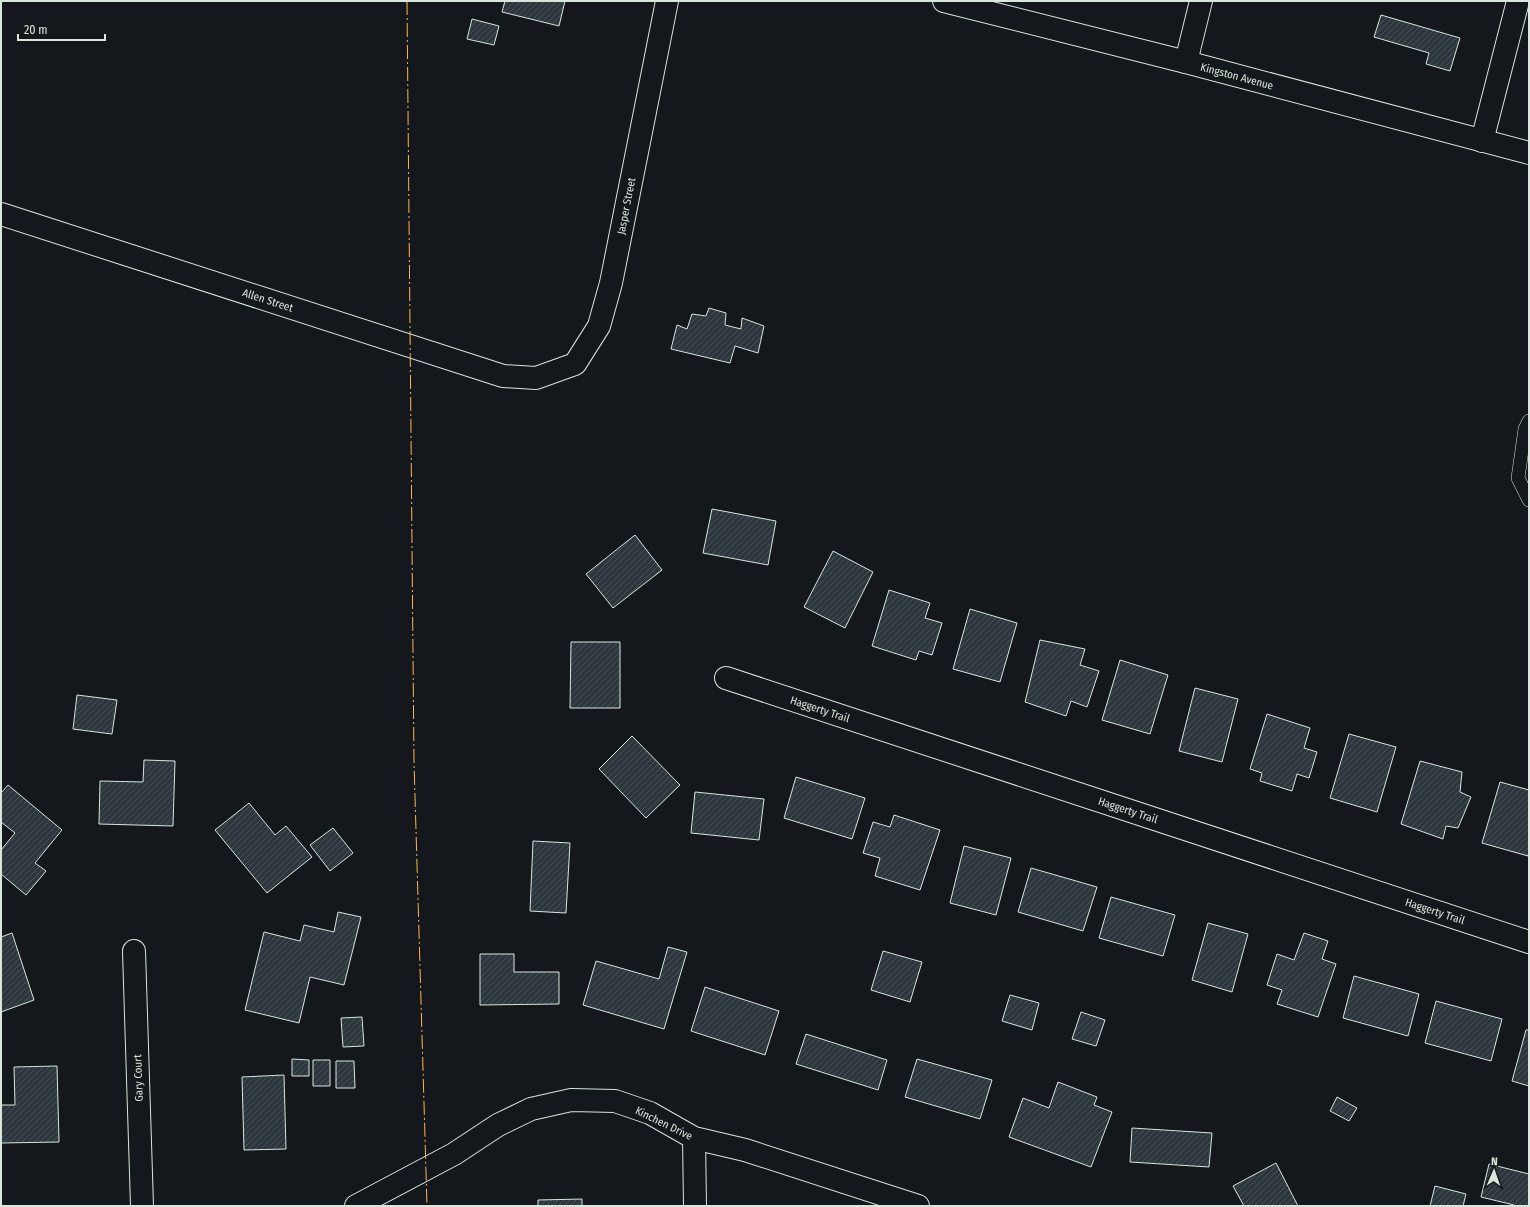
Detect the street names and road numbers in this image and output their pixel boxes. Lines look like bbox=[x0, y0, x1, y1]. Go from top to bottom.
street label: Kingston Avenue bbox=[1199, 61, 1275, 92]
street label: Jasper Street bbox=[615, 176, 638, 236]
street label: Allen Street bbox=[241, 286, 295, 315]
street label: Haggerty Trail bbox=[788, 694, 851, 725]
street label: Haggerty Trail bbox=[1096, 795, 1159, 826]
street label: Haggerty Trail bbox=[1403, 896, 1466, 927]
street label: Gary Court bbox=[131, 1054, 146, 1102]
street label: Kinchen Drive bbox=[633, 1104, 694, 1143]

